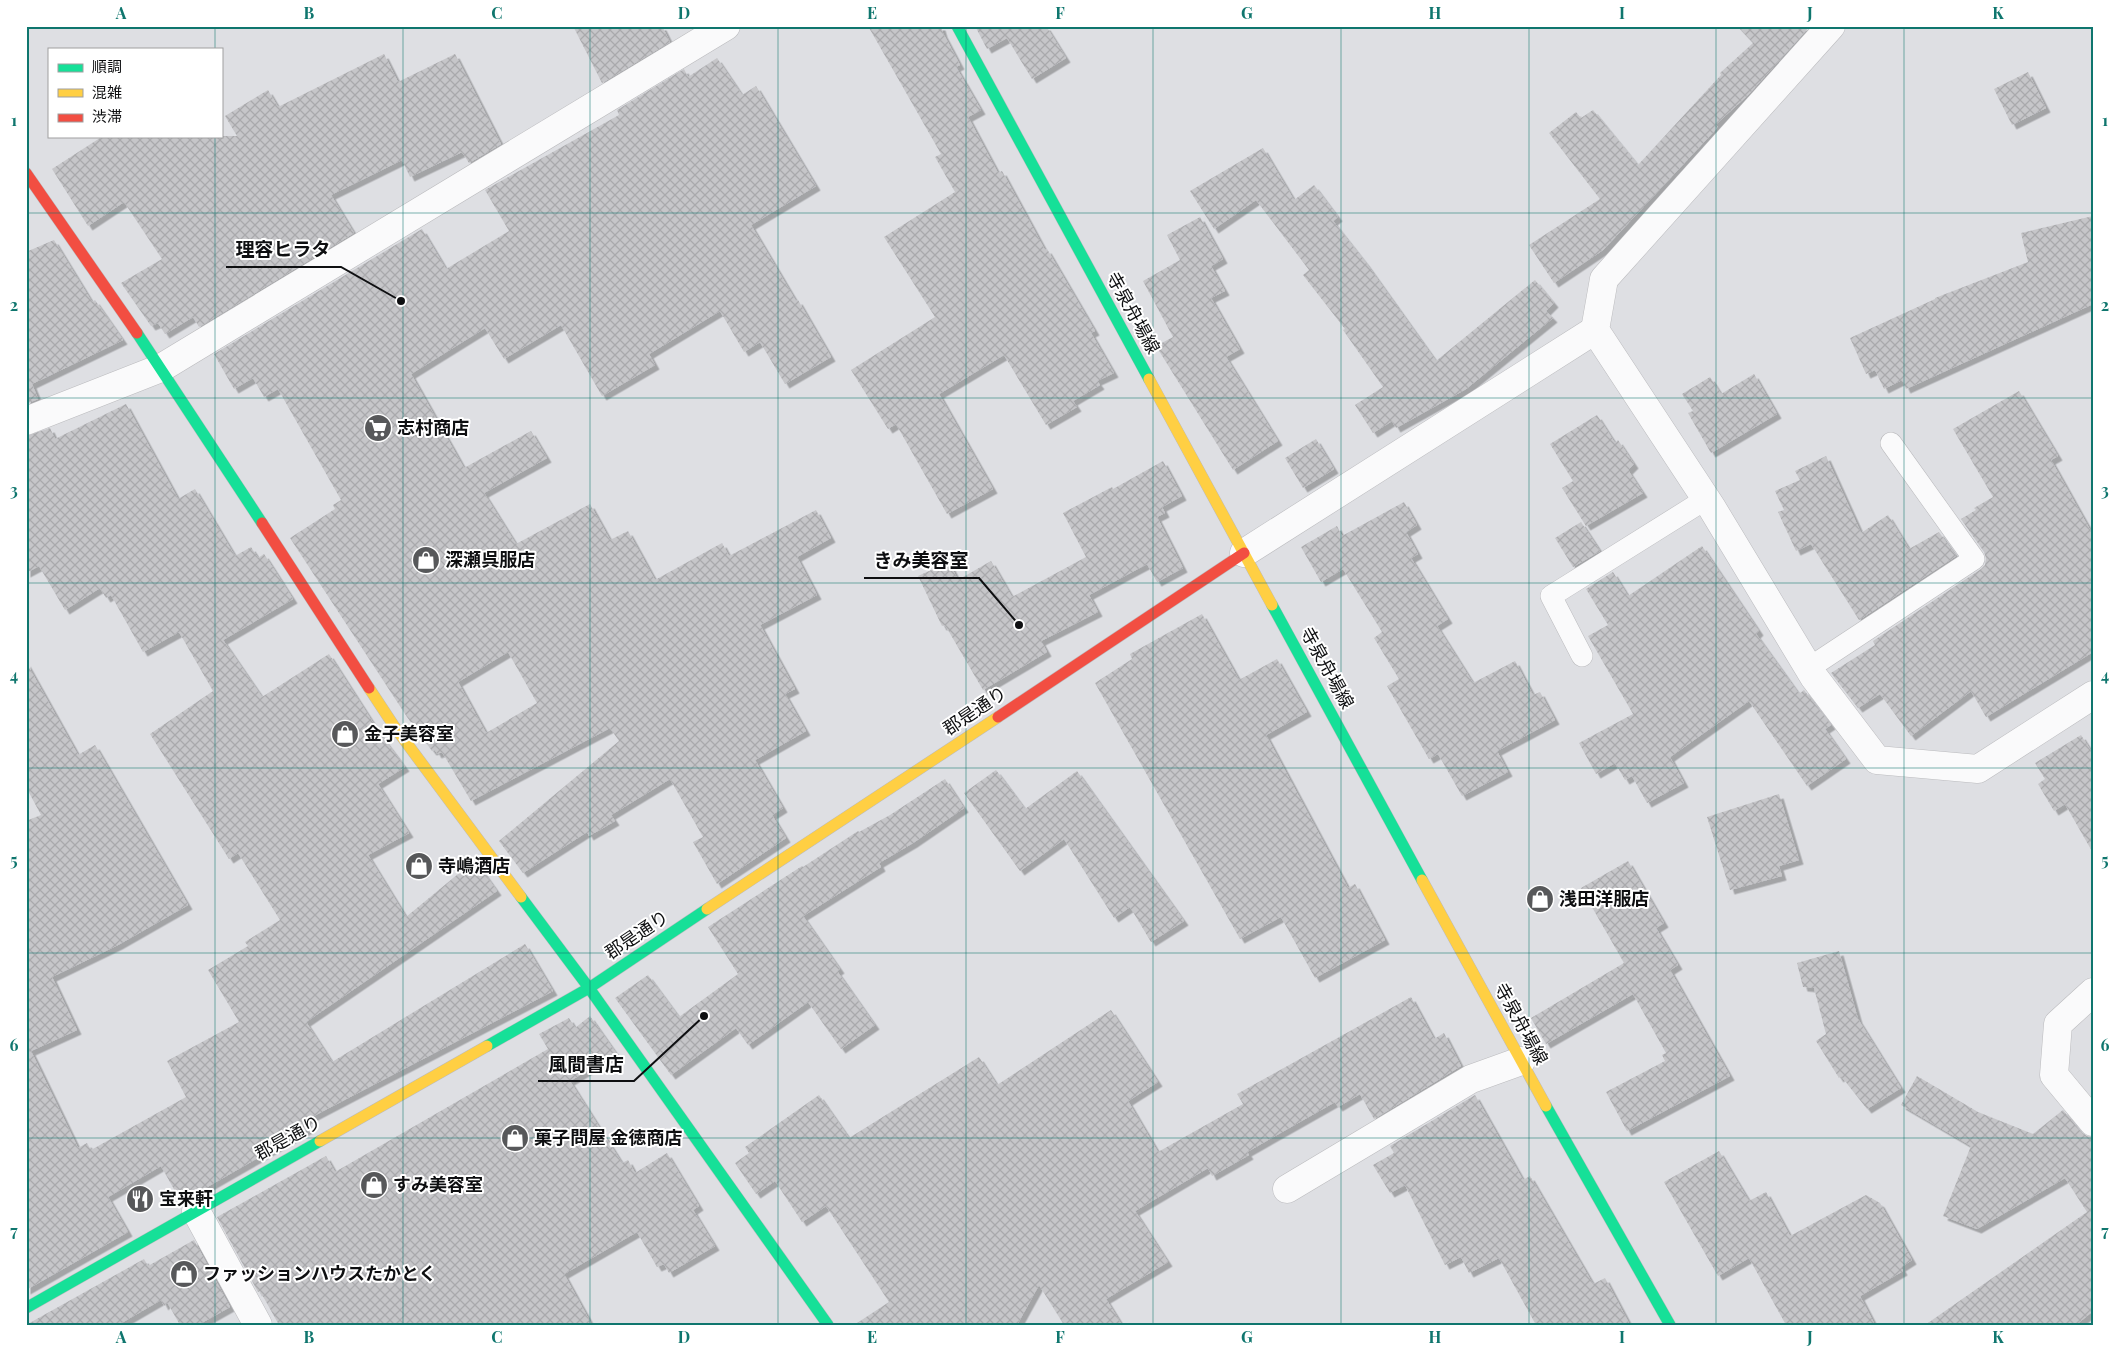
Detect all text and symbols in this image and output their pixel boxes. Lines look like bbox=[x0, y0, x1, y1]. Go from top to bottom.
text: A bbox=[115, 2, 127, 23]
text: B bbox=[304, 2, 315, 23]
text: C bbox=[491, 2, 503, 23]
text: D bbox=[678, 2, 690, 23]
text: E bbox=[867, 2, 877, 23]
text: F bbox=[1055, 2, 1065, 23]
text: G bbox=[1241, 2, 1253, 23]
text: H bbox=[1429, 2, 1442, 23]
text: I bbox=[1619, 2, 1625, 23]
text: J bbox=[1806, 2, 1813, 23]
text: K bbox=[1992, 2, 2004, 23]
legend bbox=[48, 48, 222, 138]
text: 順調 bbox=[92, 56, 122, 76]
text: 混雑 bbox=[92, 82, 122, 102]
text: 渋滞 bbox=[92, 106, 122, 126]
text: 1 bbox=[11, 109, 17, 130]
text: 1 bbox=[2102, 109, 2108, 130]
callout: 理容ヒラタ bbox=[226, 233, 341, 267]
text: 理容ヒラタ bbox=[235, 235, 331, 261]
street label: 寺泉舟場線 bbox=[1102, 267, 1166, 358]
text: 2 bbox=[10, 294, 18, 315]
text: 2 bbox=[2101, 294, 2109, 315]
supermarket icon: 志村商店 bbox=[363, 413, 393, 443]
place label: 志村商店 bbox=[397, 415, 469, 439]
text: 3 bbox=[10, 479, 18, 500]
text: 3 bbox=[2101, 479, 2109, 500]
callout: きみ美容室 bbox=[864, 544, 979, 578]
shop icon: 深瀬呉服店 bbox=[411, 545, 441, 575]
text: きみ美容室 bbox=[873, 546, 969, 572]
place label: 深瀬呉服店 bbox=[445, 547, 535, 571]
street label: 寺泉舟場線 bbox=[1296, 622, 1360, 713]
text: 4 bbox=[10, 664, 18, 685]
text: 4 bbox=[2101, 664, 2109, 685]
street label: 郡是通り bbox=[938, 680, 1011, 740]
shop icon: 金子美容室 bbox=[330, 719, 360, 749]
place label: 金子美容室 bbox=[364, 721, 454, 745]
text: 5 bbox=[10, 849, 18, 870]
text: 5 bbox=[2101, 849, 2109, 870]
shop icon: 寺嶋酒店 bbox=[404, 851, 434, 881]
place label: 寺嶋酒店 bbox=[438, 853, 510, 877]
shop icon: 浅田洋服店 bbox=[1525, 884, 1555, 914]
place label: 浅田洋服店 bbox=[1559, 886, 1649, 910]
street label: 郡是通り bbox=[600, 904, 673, 964]
street label: 寺泉舟場線 bbox=[1490, 978, 1554, 1069]
text: 6 bbox=[10, 1034, 19, 1055]
text: 6 bbox=[2101, 1034, 2110, 1055]
callout: 風間書店 bbox=[538, 1047, 634, 1081]
text: 風間書店 bbox=[548, 1050, 624, 1076]
street label: 郡是通り bbox=[250, 1109, 325, 1165]
shop icon: 菓子問屋 金徳商店 bbox=[500, 1123, 530, 1153]
place label: 菓子問屋 金徳商店 bbox=[534, 1125, 682, 1149]
shop icon: すみ美容室 bbox=[359, 1170, 389, 1200]
place label: すみ美容室 bbox=[393, 1172, 483, 1196]
restaurant icon: 宝来軒 bbox=[125, 1184, 155, 1214]
place label: 宝来軒 bbox=[159, 1186, 213, 1210]
text: 7 bbox=[10, 1220, 18, 1241]
text: 7 bbox=[2101, 1220, 2109, 1241]
shop icon: ファッションハウスたかとく bbox=[169, 1259, 199, 1289]
place label: ファッションハウスたかとく bbox=[203, 1261, 436, 1285]
text: A bbox=[115, 1326, 127, 1347]
text: B bbox=[304, 1326, 315, 1347]
text: C bbox=[491, 1326, 503, 1347]
text: D bbox=[678, 1326, 690, 1347]
text: E bbox=[867, 1326, 877, 1347]
text: F bbox=[1055, 1326, 1065, 1347]
text: G bbox=[1241, 1326, 1253, 1347]
text: H bbox=[1429, 1326, 1442, 1347]
text: I bbox=[1619, 1326, 1625, 1347]
text: J bbox=[1806, 1326, 1813, 1347]
text: K bbox=[1992, 1326, 2004, 1347]

